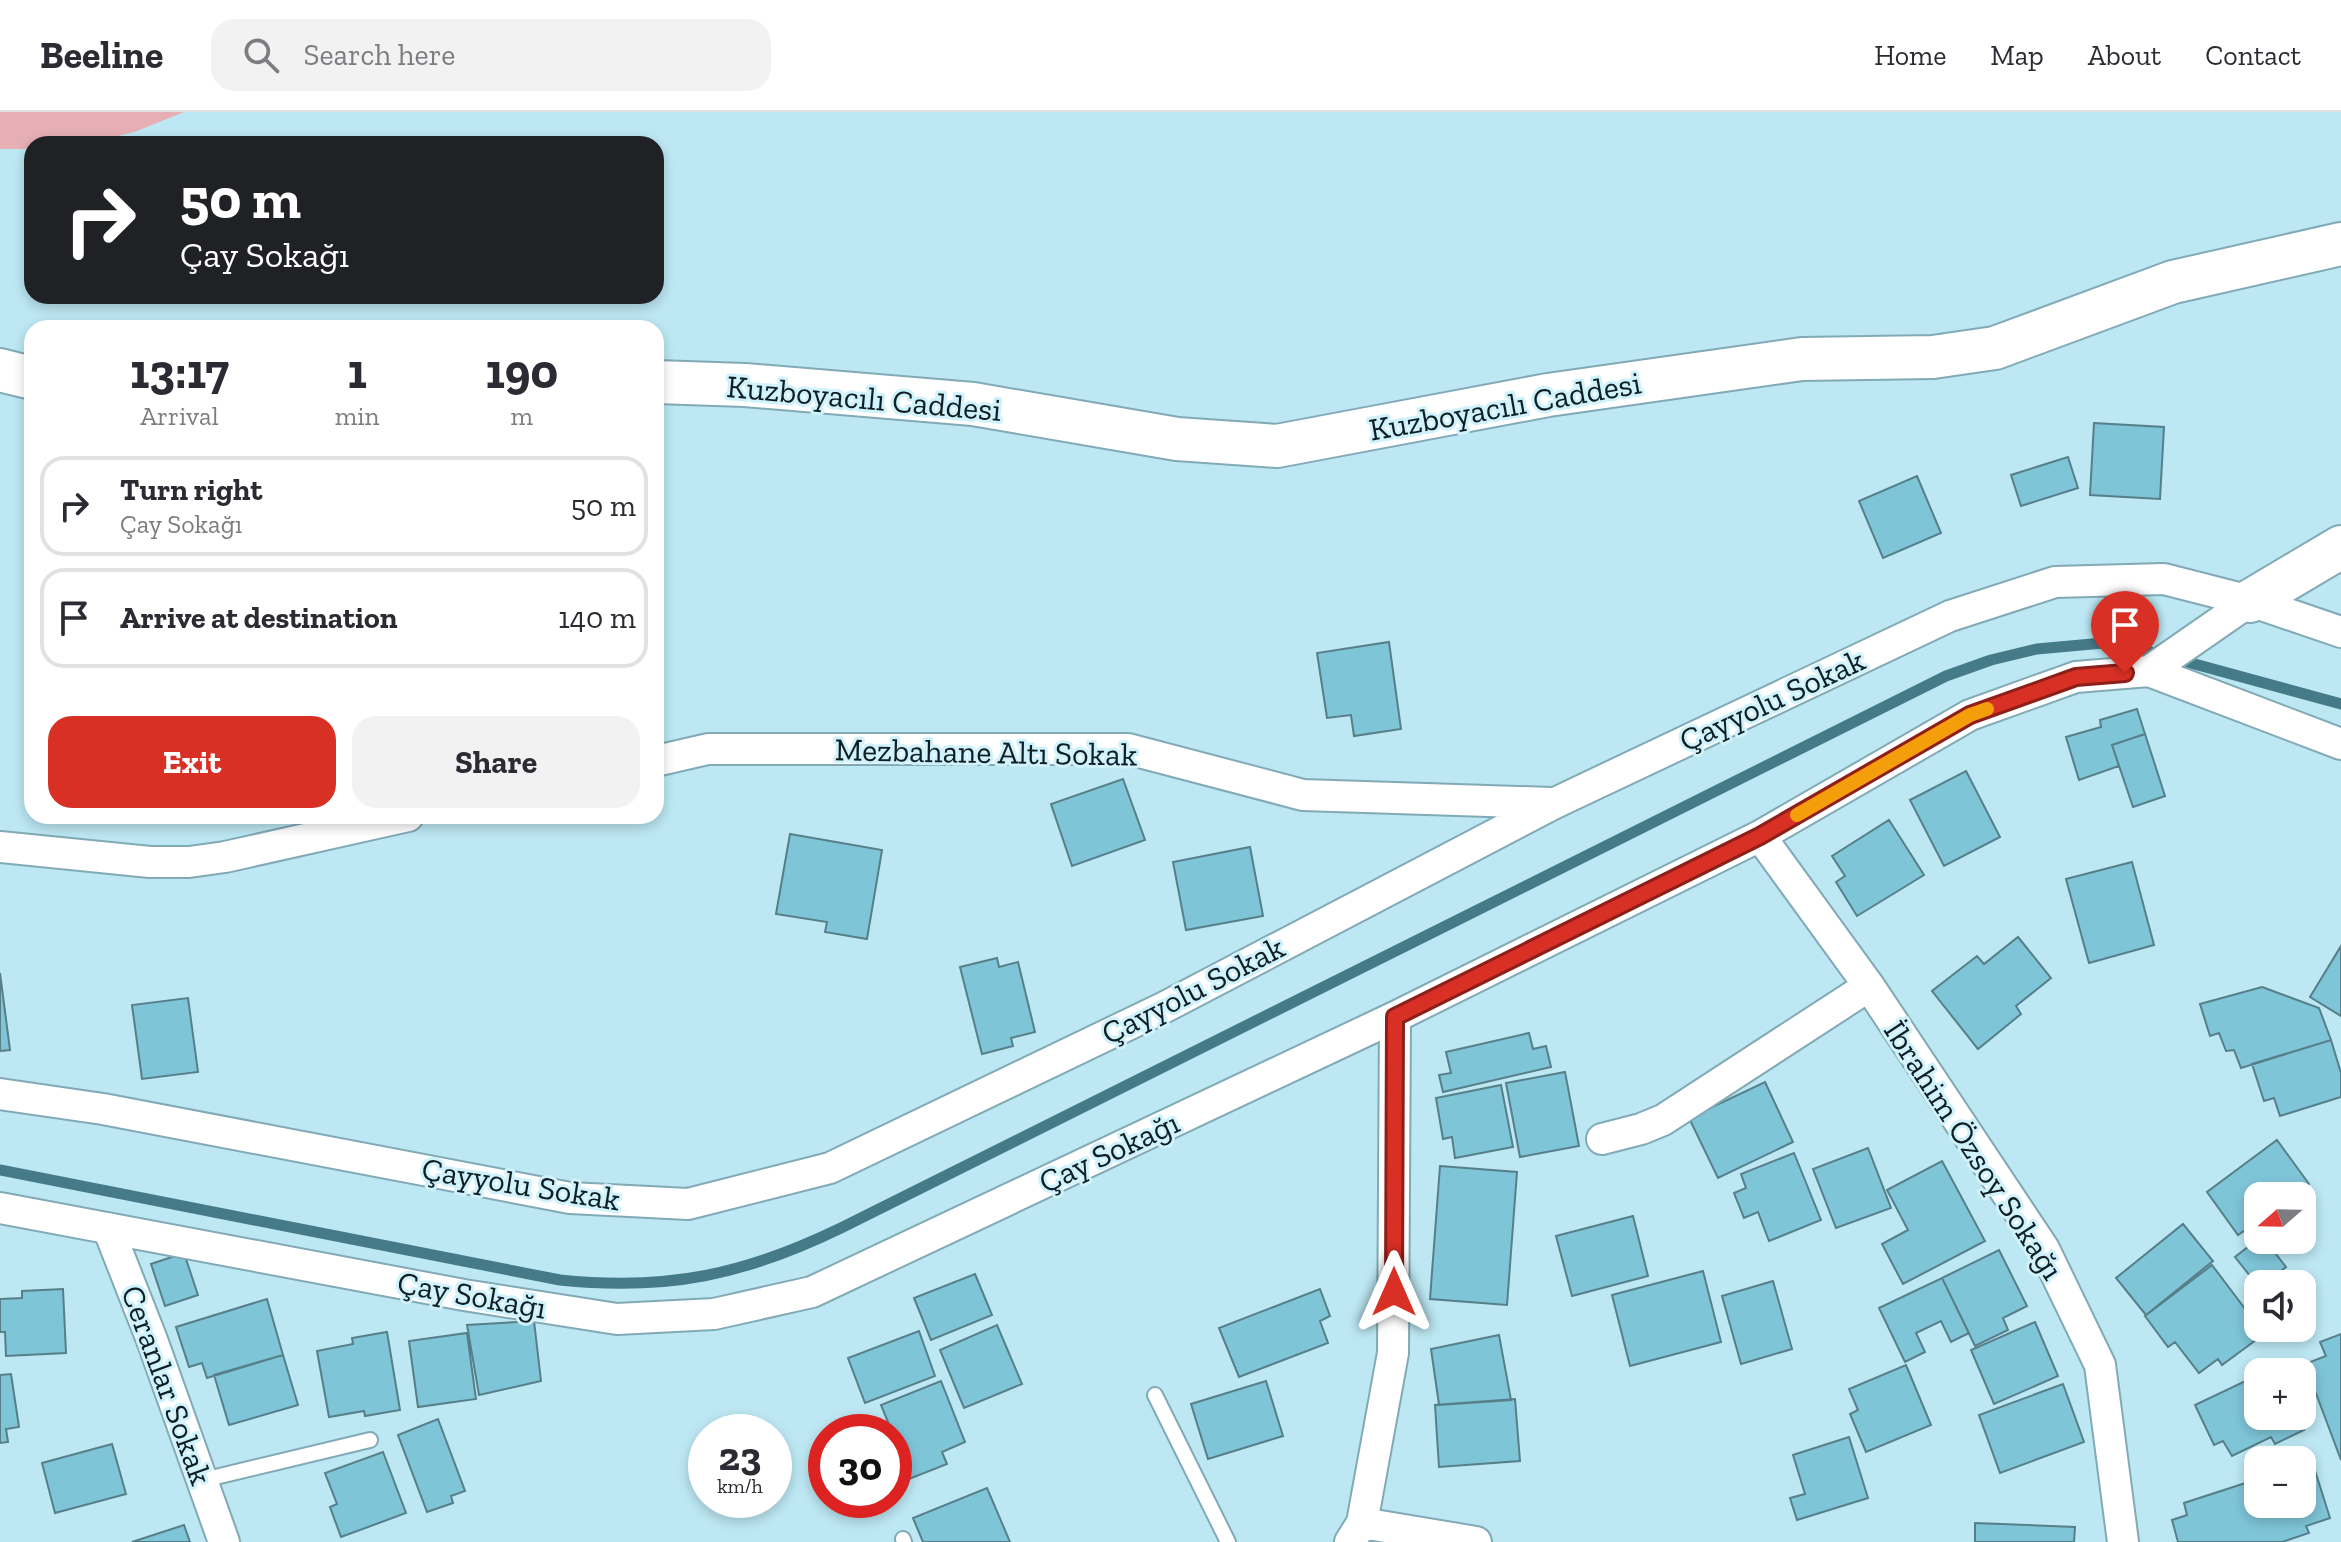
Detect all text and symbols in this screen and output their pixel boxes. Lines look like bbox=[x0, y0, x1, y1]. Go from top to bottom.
search box bbox=[211, 19, 771, 91]
text: Beeline bbox=[40, 32, 163, 78]
icon: search bbox=[239, 33, 283, 77]
text: Search here bbox=[303, 37, 455, 73]
text: Home bbox=[1874, 39, 1946, 72]
text: Map bbox=[1990, 39, 2044, 72]
text: About bbox=[2088, 39, 2161, 72]
text: Contact bbox=[2205, 39, 2301, 72]
text: 50 m bbox=[180, 165, 301, 232]
icon: right bbox=[48, 168, 152, 272]
text: Çay Sokağı bbox=[180, 233, 349, 276]
text: 13:17 bbox=[130, 343, 229, 400]
text: 1 bbox=[347, 343, 367, 400]
text: 190 bbox=[485, 343, 558, 400]
street label: Kuzboyacılı Caddesi bbox=[1366, 363, 1644, 449]
street label: Kuzboyacılı Caddesi bbox=[725, 367, 1003, 429]
text: Arrival bbox=[140, 400, 219, 432]
text: min bbox=[335, 400, 379, 432]
text: m bbox=[511, 400, 533, 432]
text: Turn right bbox=[120, 472, 262, 508]
icon: right bbox=[52, 484, 96, 528]
text: 50 m bbox=[571, 488, 636, 524]
text: Çay Sokağı bbox=[120, 508, 242, 540]
pin bbox=[2091, 591, 2159, 673]
icon: arrive bbox=[52, 596, 96, 640]
text: Arrive at destination bbox=[120, 600, 397, 636]
text: 140 m bbox=[558, 600, 636, 636]
icon: arrive bbox=[2103, 603, 2147, 647]
street label: Çayyolu Sokak bbox=[1673, 640, 1871, 760]
button: Exit bbox=[48, 716, 336, 808]
button: Share bbox=[352, 716, 640, 808]
street label: Mezbahane Altı Sokak bbox=[834, 730, 1138, 774]
street label: Çayyolu Sokak bbox=[1095, 927, 1291, 1052]
street label: İbrahim Özsoy Sokağı bbox=[1876, 1013, 2072, 1287]
street label: Çay Sokağı bbox=[1033, 1103, 1185, 1201]
street label: Çayyolu Sokak bbox=[419, 1150, 623, 1218]
north arrow bbox=[2244, 1182, 2316, 1254]
map controls bbox=[2244, 1182, 2316, 1518]
position arrow bbox=[1352, 1250, 1436, 1334]
street label: Çay Sokağı bbox=[395, 1263, 549, 1327]
button: sound bbox=[2244, 1270, 2316, 1342]
street label: Ceranlar Sokak bbox=[113, 1280, 221, 1490]
button: + bbox=[2244, 1358, 2316, 1430]
speed limit sign: 30 bbox=[808, 1414, 912, 1518]
text: 23 bbox=[719, 1432, 761, 1480]
button: − bbox=[2244, 1446, 2316, 1518]
text: km/h bbox=[717, 1474, 763, 1498]

